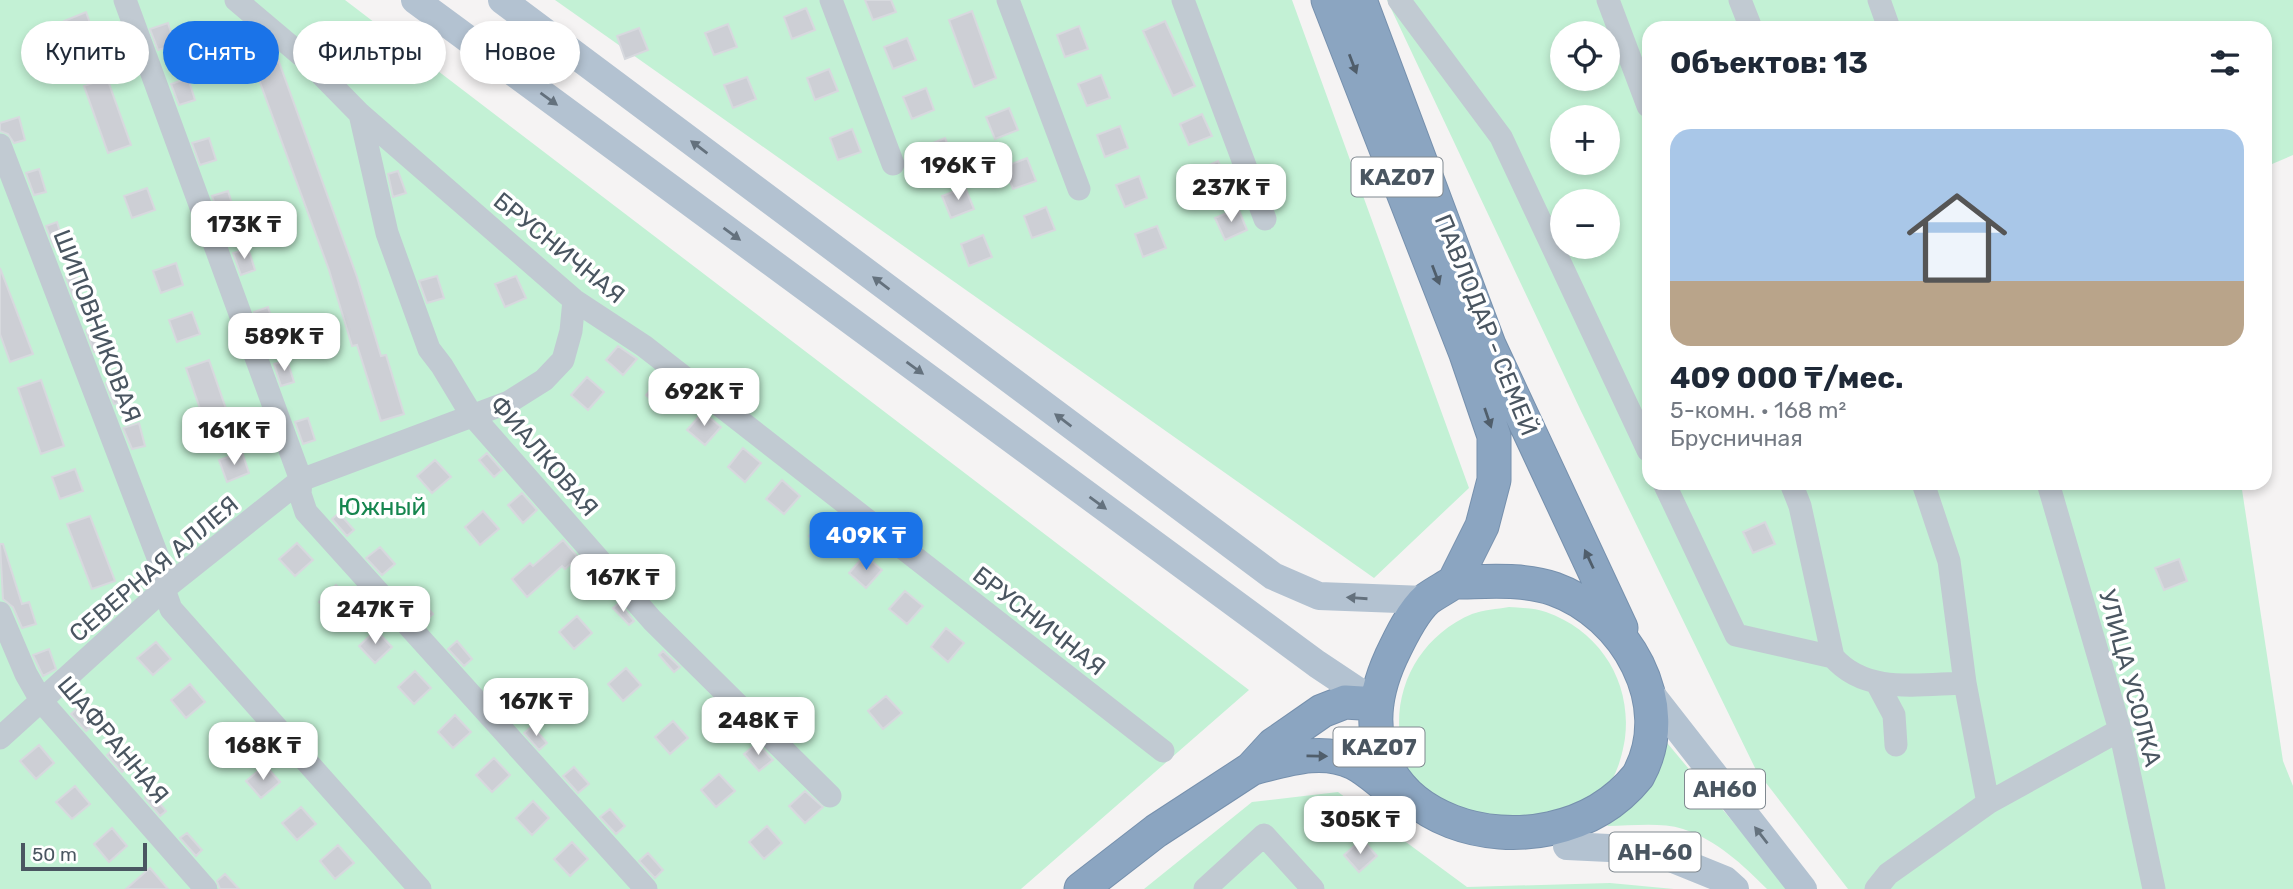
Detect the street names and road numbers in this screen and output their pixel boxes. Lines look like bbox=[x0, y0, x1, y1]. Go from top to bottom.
road number: KAZ07 bbox=[1352, 158, 1442, 196]
street label: БРУСНИЧНАЯ bbox=[488, 187, 630, 309]
street label: ПАВЛОДАР - СЕМЕЙ bbox=[1429, 210, 1543, 440]
street label: ШИПОВНИКОВАЯ bbox=[47, 226, 147, 426]
street label: ФИАЛКОВАЯ bbox=[484, 390, 604, 522]
street label: СЕВЕРНАЯ АЛЛЕЯ bbox=[64, 490, 244, 648]
street label: БРУСНИЧНАЯ bbox=[967, 561, 1111, 681]
street label: УЛИЦА УСОЛКА bbox=[2093, 587, 2167, 769]
street label: ШАФРАННАЯ bbox=[52, 671, 174, 809]
road number: KAZ07 bbox=[1334, 727, 1424, 766]
road number: АН60 bbox=[1685, 769, 1765, 808]
road number: АН-60 bbox=[1610, 832, 1700, 872]

